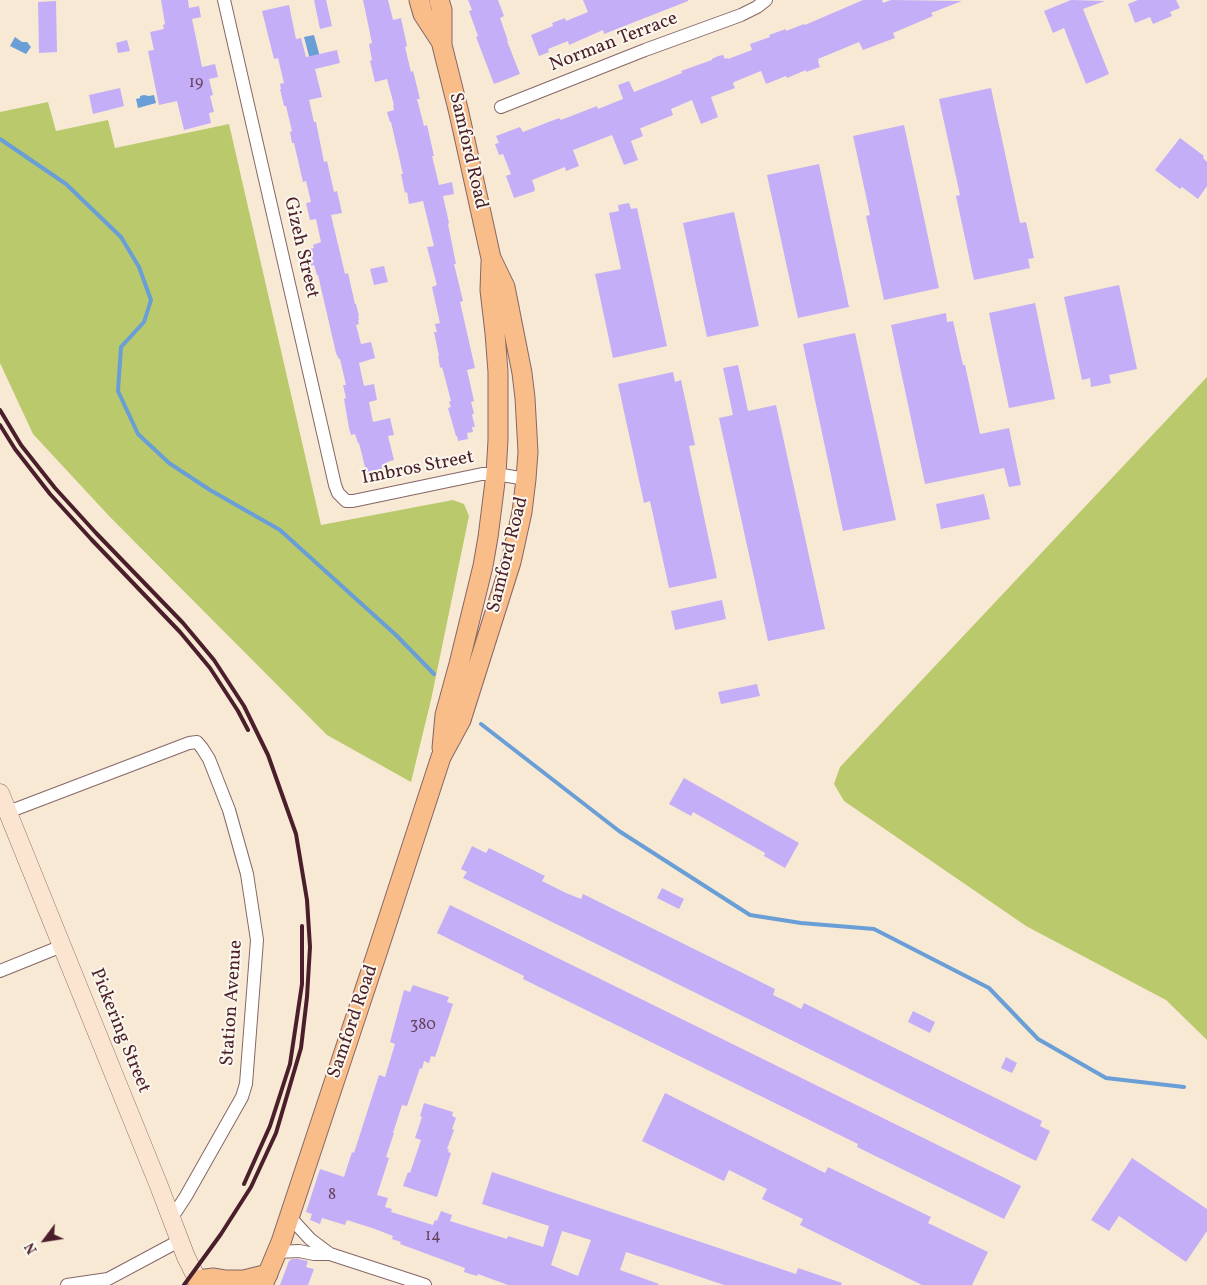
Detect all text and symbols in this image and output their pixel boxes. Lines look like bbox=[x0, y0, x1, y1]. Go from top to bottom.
street label: Norman Terrace bbox=[547, 8, 681, 78]
house number: 19 bbox=[189, 74, 203, 94]
street label: Samford Road bbox=[443, 91, 491, 211]
street label: Gizeh Street bbox=[277, 195, 323, 301]
street label: Imbros Street bbox=[360, 447, 476, 491]
street label: Samford Road bbox=[484, 495, 534, 615]
street label: Station Avenue bbox=[217, 939, 249, 1067]
street label: Samford Road bbox=[324, 962, 384, 1082]
street label: Pickering Street bbox=[84, 965, 154, 1097]
house number: 380 bbox=[410, 1016, 436, 1036]
house number: 8 bbox=[328, 1186, 336, 1206]
north arrow bbox=[20, 1215, 70, 1265]
house number: 14 bbox=[425, 1227, 441, 1247]
text: N bbox=[21, 1239, 42, 1257]

